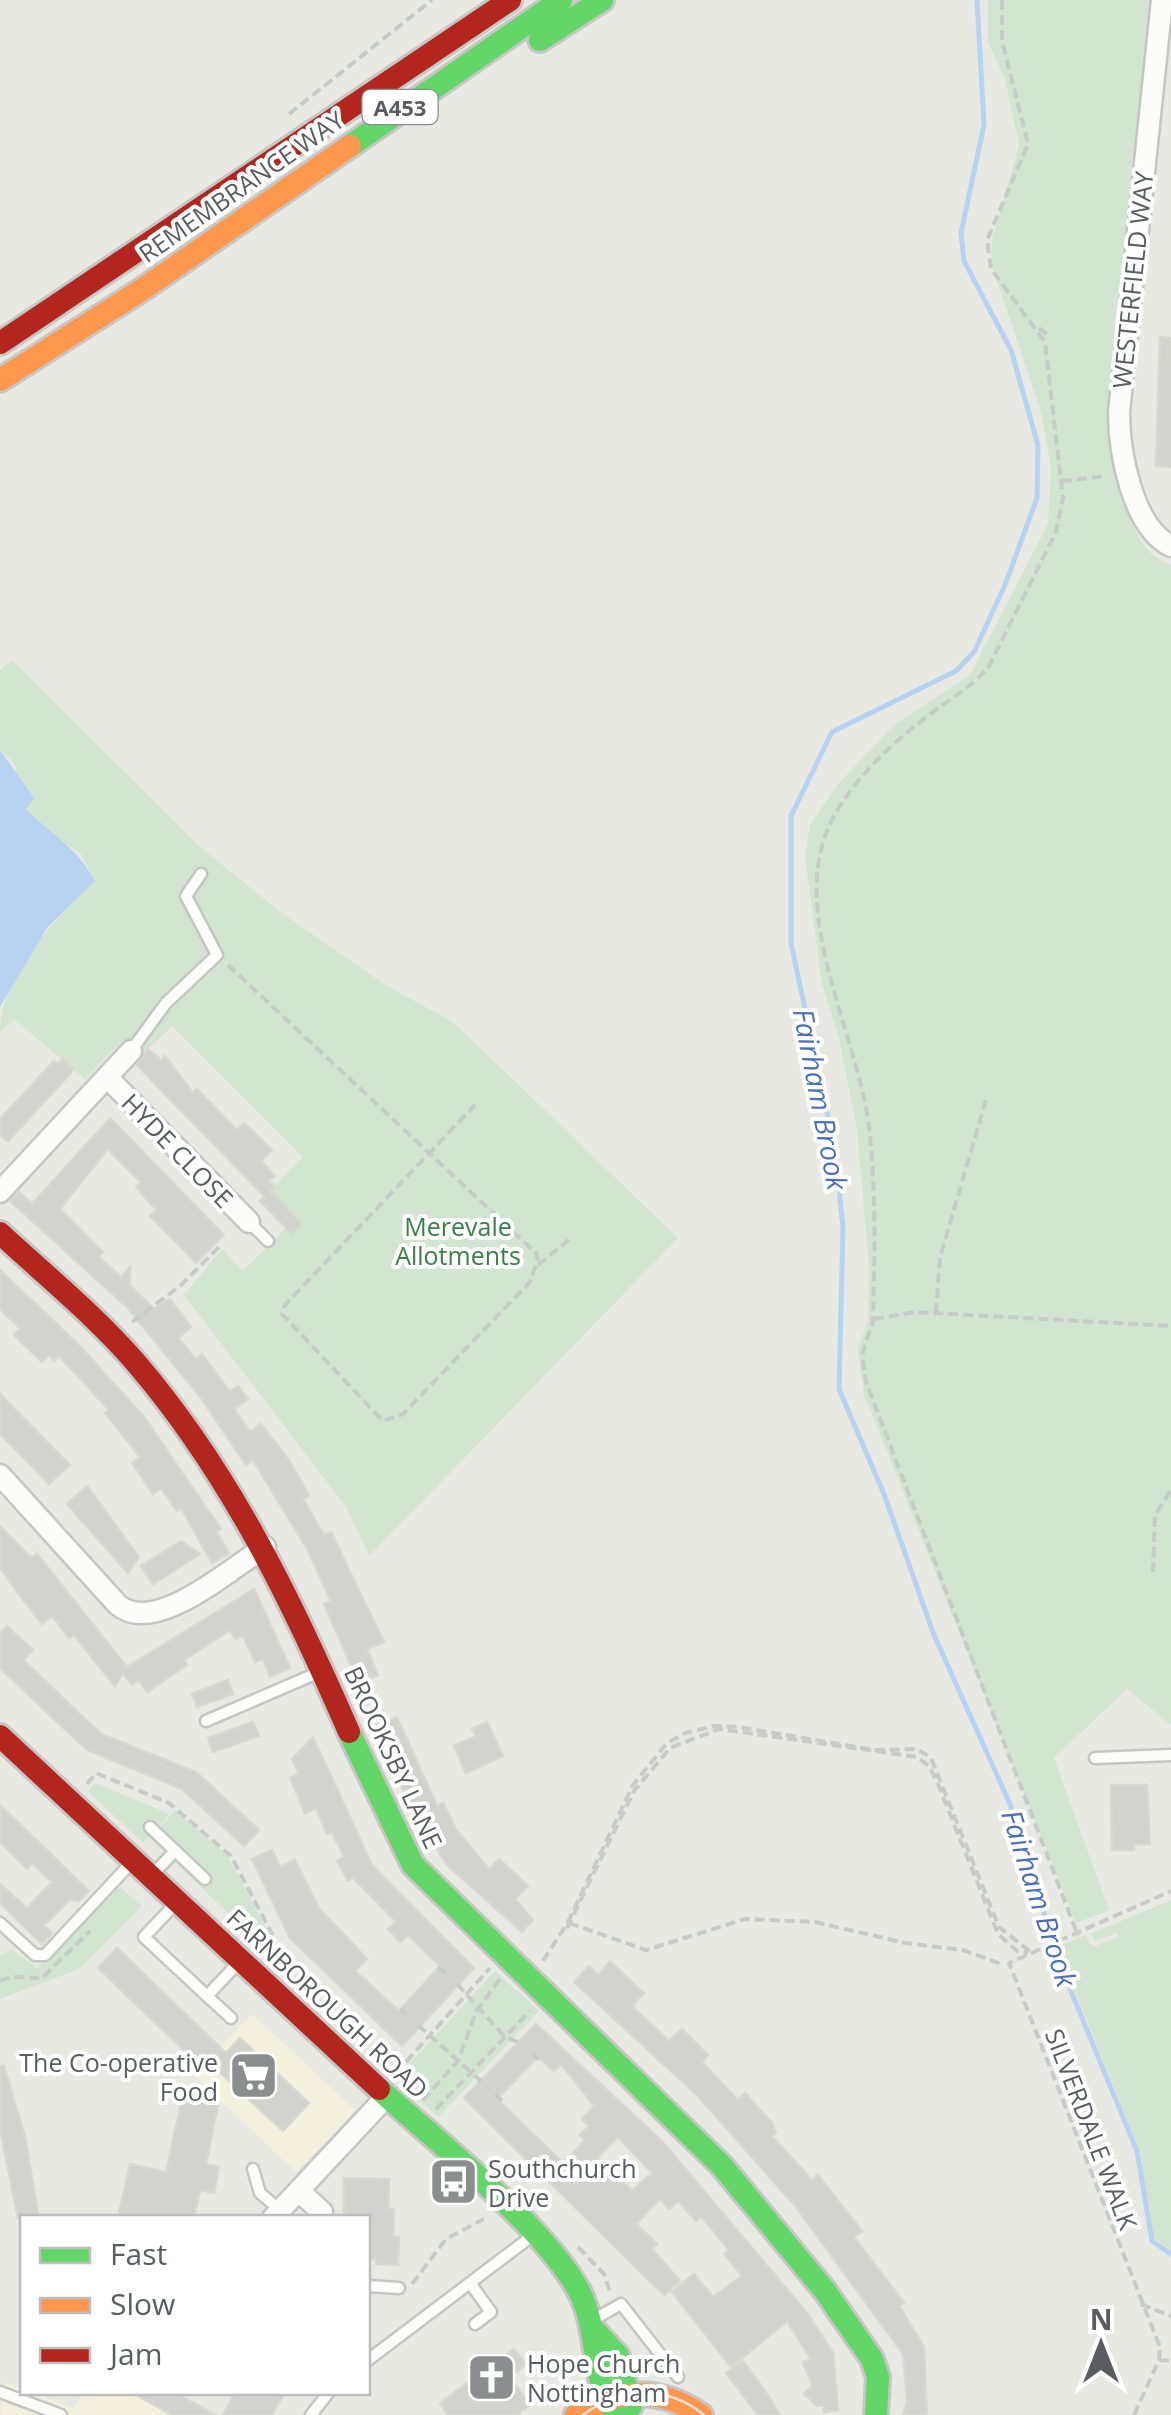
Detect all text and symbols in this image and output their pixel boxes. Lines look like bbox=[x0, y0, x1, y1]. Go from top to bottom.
road number: A453 bbox=[362, 90, 438, 124]
street label: REMEMBRANCE WAY bbox=[132, 102, 350, 270]
street label: WESTERFIELD WAY bbox=[1104, 170, 1160, 390]
water label: Fairham Brook bbox=[785, 1005, 857, 1194]
street label: HYDE CLOSE bbox=[115, 1085, 241, 1215]
park label: Merevale Allotments bbox=[395, 1209, 521, 1272]
street label: BROOKSBY LANE bbox=[337, 1660, 451, 1854]
water label: Fairham Brook bbox=[993, 1805, 1087, 1993]
street label: FARNBOROUGH ROAD bbox=[220, 1901, 436, 2105]
street label: SILVERDALE WALK bbox=[1038, 2024, 1146, 2235]
place label: The Co-operative Food bbox=[19, 2045, 218, 2108]
supermarket icon: The Co-operative Food bbox=[227, 2050, 279, 2102]
place label: Southchurch Drive bbox=[488, 2151, 637, 2214]
bus stop icon: Southchurch Drive bbox=[427, 2156, 479, 2208]
legend bbox=[20, 2215, 370, 2395]
text: Fast bbox=[110, 2233, 167, 2274]
text: Slow bbox=[110, 2283, 175, 2324]
north arrow bbox=[1051, 2295, 1151, 2395]
text: N bbox=[1090, 2300, 1112, 2338]
text: Jam bbox=[107, 2333, 163, 2374]
place label: Hope Church Nottingham bbox=[527, 2346, 680, 2409]
church icon: Hope Church Nottingham bbox=[466, 2351, 518, 2403]

